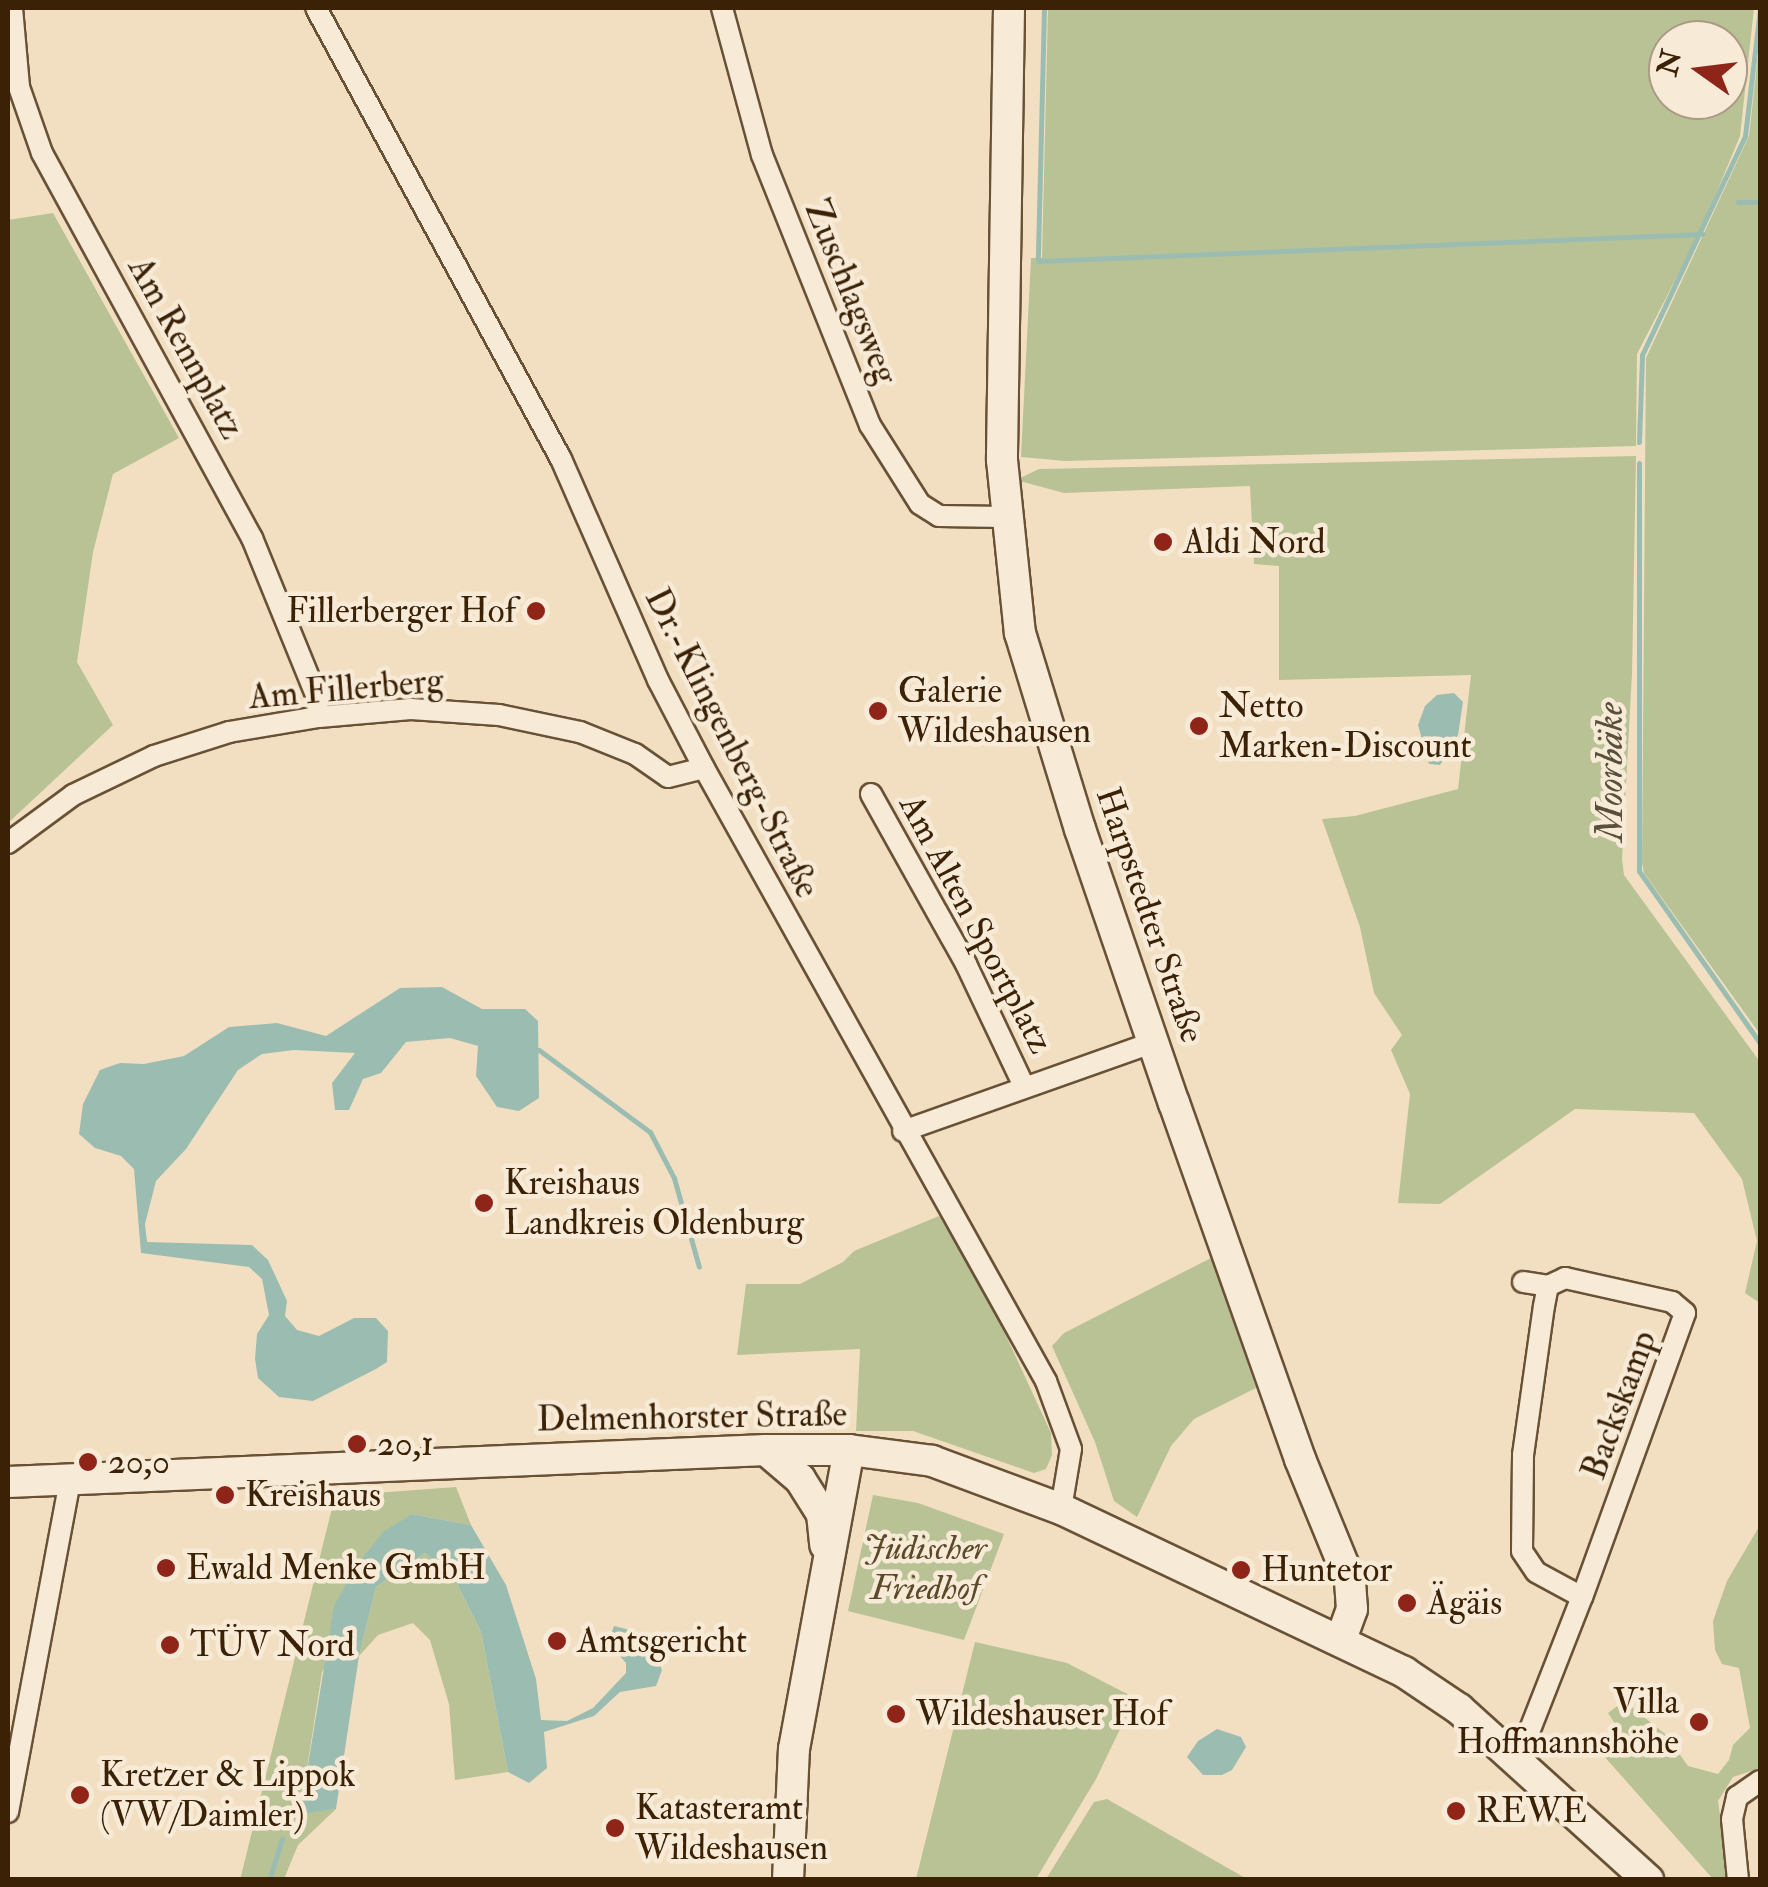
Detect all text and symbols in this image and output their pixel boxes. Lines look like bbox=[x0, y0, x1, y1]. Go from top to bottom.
north arrow bbox=[1648, 20, 1748, 120]
text: N bbox=[1650, 47, 1690, 80]
street label: Zuschlagsweg bbox=[795, 194, 907, 390]
street label: Am Rennplatz bbox=[119, 250, 253, 446]
place label: Aldi Nord bbox=[1183, 521, 1325, 563]
marker: Aldi Nord bbox=[1152, 531, 1174, 553]
street label: Dr.-Klingenberg-Straße bbox=[636, 581, 828, 905]
place label: Fillerberger Hof bbox=[286, 590, 516, 632]
marker: Fillerberger Hof bbox=[525, 600, 547, 622]
street label: Am Fillerberg bbox=[247, 660, 445, 718]
place label: Galerie Wildeshausen bbox=[898, 670, 1091, 752]
place label: Netto Marken-Discount bbox=[1219, 685, 1472, 767]
marker: Galerie Wildeshausen bbox=[867, 700, 889, 722]
water label: Moorbäke bbox=[1588, 702, 1634, 842]
marker: Netto Marken-Discount bbox=[1188, 715, 1210, 737]
street label: Harpstedter Straße bbox=[1087, 782, 1213, 1048]
street label: Am Alten Sportplatz bbox=[890, 788, 1062, 1060]
place label: Kreishaus Landkreis Oldenburg bbox=[504, 1162, 804, 1244]
marker: Kreishaus Landkreis Oldenburg bbox=[473, 1192, 495, 1214]
street label: Backskamp bbox=[1573, 1325, 1665, 1485]
street label: Delmenhorster Straße bbox=[537, 1393, 847, 1441]
place label: 20,1 bbox=[377, 1423, 433, 1465]
marker: 20,1 bbox=[346, 1433, 368, 1455]
place label: 20,0 bbox=[108, 1441, 170, 1483]
marker: 20,0 bbox=[77, 1451, 99, 1473]
place label: Kreishaus bbox=[245, 1474, 381, 1516]
marker: Kreishaus bbox=[214, 1484, 236, 1506]
park label: Jüdischer Friedhof bbox=[863, 1527, 987, 1609]
place label: Ewald Menke GmbH bbox=[186, 1547, 486, 1589]
place label: Huntetor bbox=[1261, 1549, 1392, 1591]
marker: Ewald Menke GmbH bbox=[155, 1557, 177, 1579]
marker: Huntetor bbox=[1230, 1559, 1252, 1581]
place label: Ägäis bbox=[1427, 1582, 1502, 1624]
marker: Ägäis bbox=[1396, 1592, 1418, 1614]
place label: Amtsgericht bbox=[577, 1620, 747, 1662]
place label: TÜV Nord bbox=[190, 1624, 355, 1666]
marker: Amtsgericht bbox=[546, 1630, 568, 1652]
marker: TÜV Nord bbox=[159, 1634, 181, 1656]
place label: Villa Hoffmannshöhe bbox=[1456, 1681, 1679, 1763]
place label: Wildeshauser Hof bbox=[916, 1693, 1168, 1735]
marker: Wildeshauser Hof bbox=[885, 1703, 907, 1725]
marker: Villa Hoffmannshöhe bbox=[1688, 1711, 1710, 1733]
place label: Kretzer & Lippok (VW/Daimler) bbox=[100, 1754, 355, 1836]
marker: Kretzer & Lippok (VW/Daimler) bbox=[69, 1784, 91, 1806]
place label: Katasteramt Wildeshausen bbox=[635, 1787, 828, 1869]
place label: REWE bbox=[1476, 1790, 1587, 1832]
marker: REWE bbox=[1445, 1800, 1467, 1822]
marker: Katasteramt Wildeshausen bbox=[604, 1817, 626, 1839]

